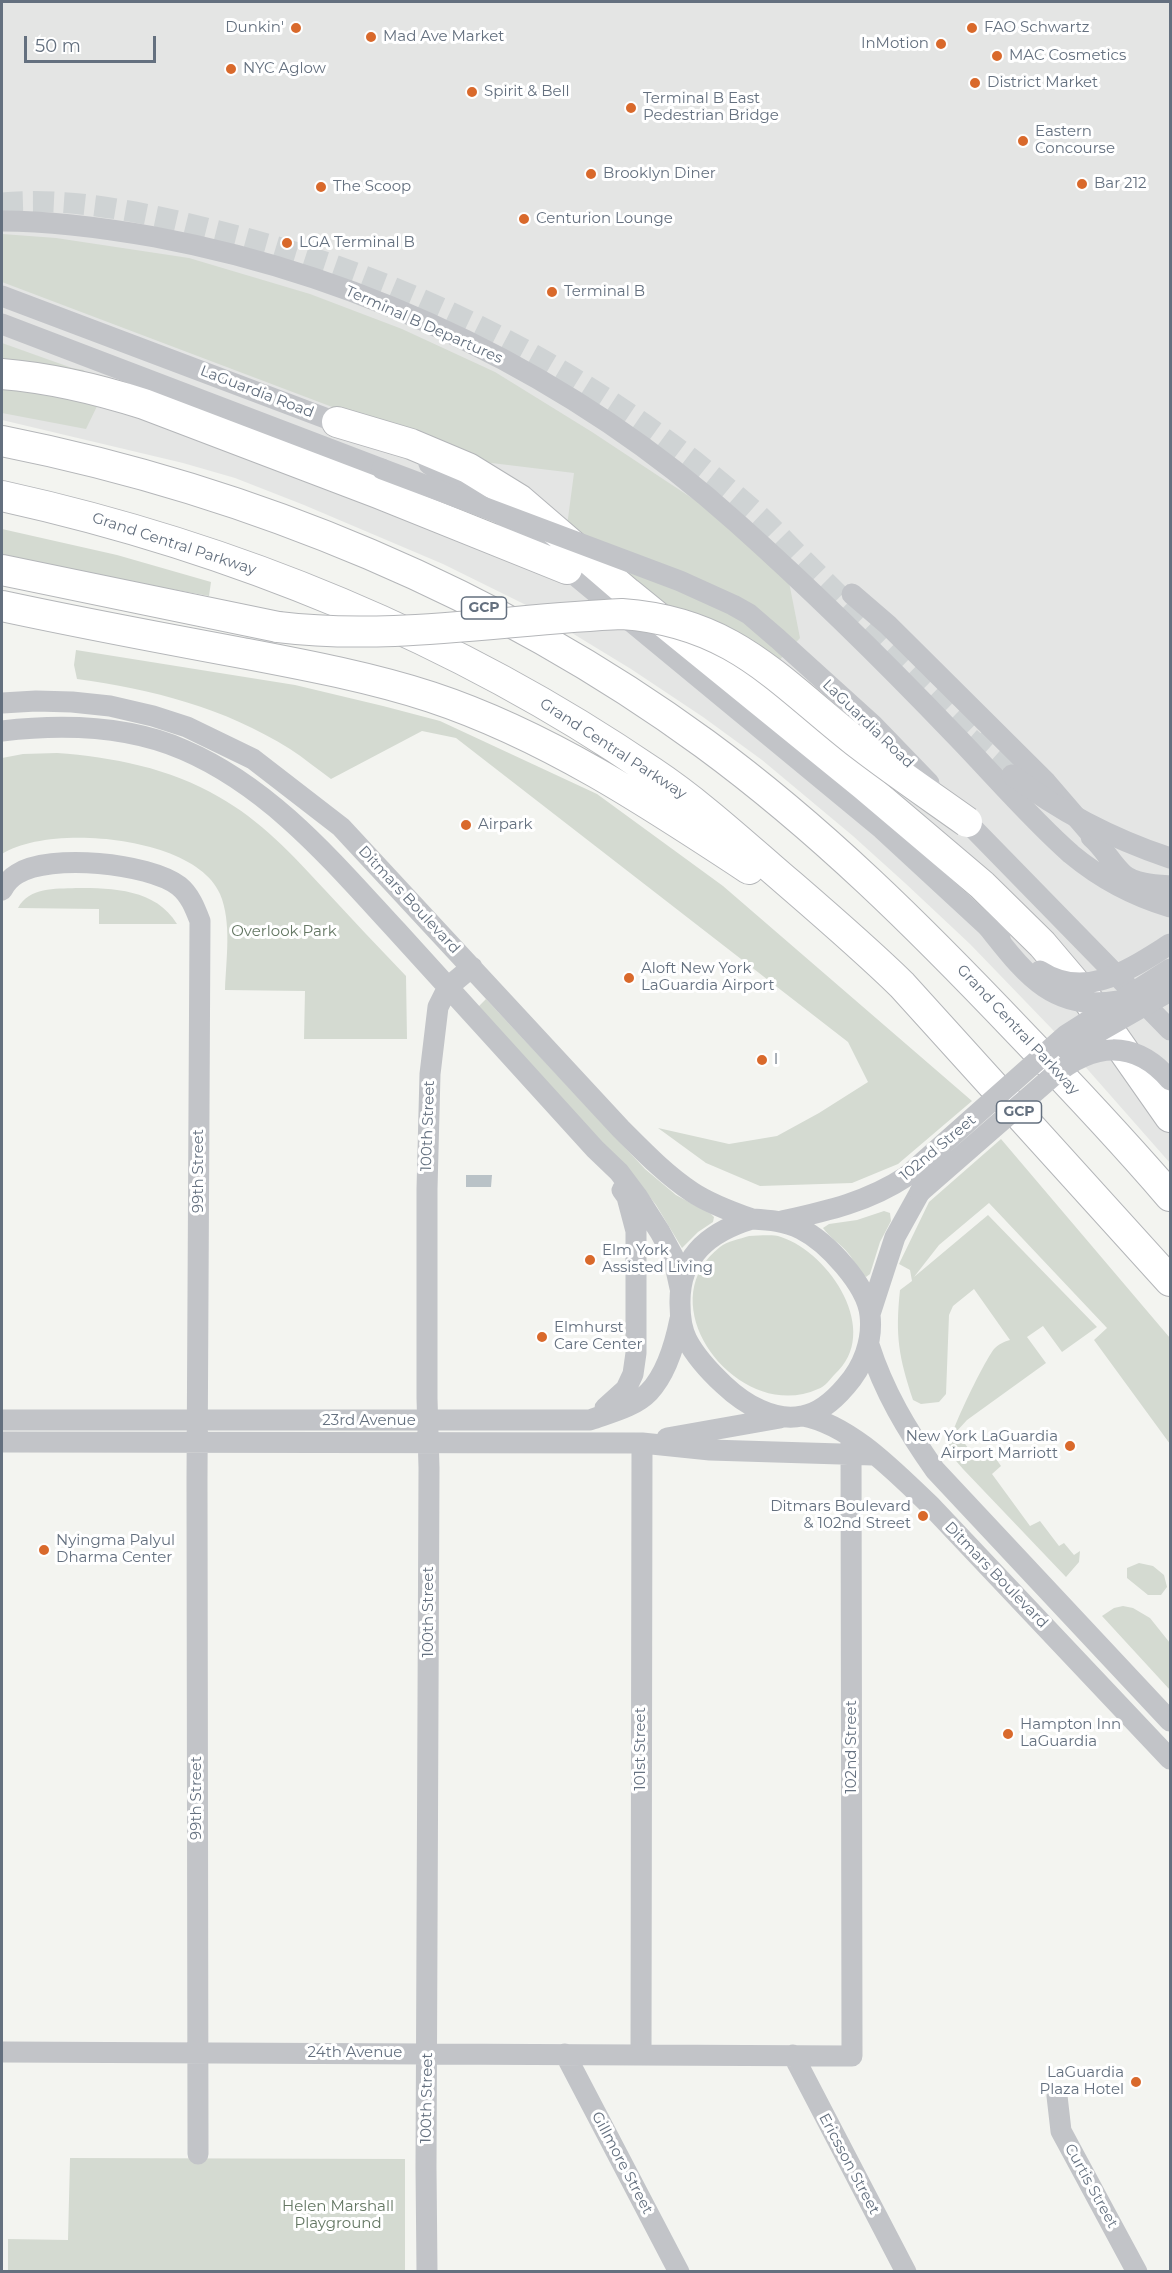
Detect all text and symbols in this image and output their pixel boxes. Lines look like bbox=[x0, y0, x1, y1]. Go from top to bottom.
place label: Dunkin' bbox=[225, 19, 284, 37]
place label: FAO Schwartz bbox=[984, 19, 1089, 37]
marker: Dunkin' bbox=[289, 21, 303, 35]
marker: FAO Schwartz bbox=[965, 21, 979, 35]
scale bar bbox=[27, 24, 159, 62]
place label: Mad Ave Market bbox=[383, 28, 504, 46]
marker: Mad Ave Market bbox=[364, 30, 378, 44]
text: 50 m bbox=[35, 35, 81, 57]
place label: InMotion bbox=[861, 35, 929, 53]
marker: InMotion bbox=[934, 37, 948, 51]
place label: MAC Cosmetics bbox=[1009, 47, 1126, 65]
marker: MAC Cosmetics bbox=[990, 49, 1004, 63]
place label: NYC Aglow bbox=[243, 60, 326, 78]
marker: NYC Aglow bbox=[224, 62, 238, 76]
place label: District Market bbox=[987, 74, 1098, 92]
marker: District Market bbox=[968, 76, 982, 90]
place label: Spirit & Bell bbox=[484, 83, 570, 101]
marker: Spirit & Bell bbox=[465, 85, 479, 99]
place label: Terminal B East Pedestrian Bridge bbox=[643, 90, 779, 125]
marker: Terminal B East Pedestrian Bridge bbox=[624, 101, 638, 115]
place label: Eastern Concourse bbox=[1035, 123, 1115, 158]
marker: Eastern Concourse bbox=[1016, 134, 1030, 148]
place label: Brooklyn Diner bbox=[603, 165, 716, 183]
marker: Brooklyn Diner bbox=[584, 167, 598, 181]
place label: Bar 212 bbox=[1094, 175, 1147, 193]
marker: Bar 212 bbox=[1075, 177, 1089, 191]
place label: The Scoop bbox=[333, 178, 411, 196]
marker: The Scoop bbox=[314, 180, 328, 194]
place label: Centurion Lounge bbox=[536, 210, 673, 228]
marker: Centurion Lounge bbox=[517, 212, 531, 226]
place label: LGA Terminal B bbox=[299, 234, 415, 252]
marker: LGA Terminal B bbox=[280, 236, 294, 250]
street label: Terminal B Departures bbox=[343, 282, 505, 368]
place label: Terminal B bbox=[564, 283, 645, 301]
marker: Terminal B bbox=[545, 285, 559, 299]
street label: LaGuardia Road bbox=[198, 362, 316, 422]
street label: Grand Central Parkway bbox=[90, 509, 258, 579]
road number: GCP bbox=[462, 597, 506, 619]
street label: LaGuardia Road bbox=[819, 676, 917, 772]
street label: Grand Central Parkway bbox=[536, 695, 690, 803]
place label: Airpark bbox=[478, 816, 533, 834]
marker: Airpark bbox=[459, 818, 473, 832]
street label: Ditmars Boulevard bbox=[354, 842, 464, 958]
park label: Overlook Park bbox=[231, 923, 337, 941]
place label: Aloft New York LaGuardia Airport bbox=[641, 960, 775, 995]
street label: Grand Central Parkway bbox=[953, 961, 1083, 1099]
marker: Aloft New York LaGuardia Airport bbox=[622, 971, 636, 985]
place label: l bbox=[774, 1051, 778, 1069]
marker: l bbox=[755, 1053, 769, 1067]
street label: 100th Street bbox=[417, 1080, 439, 1172]
road number: GCP bbox=[996, 1101, 1042, 1123]
street label: 102nd Street bbox=[896, 1111, 980, 1185]
street label: 99th Street bbox=[190, 1129, 208, 1213]
place label: Elm York Assisted Living bbox=[602, 1242, 713, 1277]
marker: Elm York Assisted Living bbox=[583, 1253, 597, 1267]
place label: Elmhurst Care Center bbox=[554, 1319, 643, 1354]
marker: Elmhurst Care Center bbox=[535, 1330, 549, 1344]
street label: 23rd Avenue bbox=[322, 1412, 416, 1430]
place label: New York LaGuardia Airport Marriott bbox=[906, 1428, 1058, 1463]
marker: New York LaGuardia Airport Marriott bbox=[1063, 1439, 1077, 1453]
place label: Ditmars Boulevard & 102nd Street bbox=[770, 1498, 911, 1533]
marker: Ditmars Boulevard & 102nd Street bbox=[916, 1509, 930, 1523]
street label: Ditmars Boulevard bbox=[941, 1518, 1051, 1632]
place label: Nyingma Palyul Dharma Center bbox=[56, 1532, 175, 1567]
marker: Nyingma Palyul Dharma Center bbox=[37, 1543, 51, 1557]
street label: 100th Street bbox=[420, 1567, 438, 1657]
street label: 102nd Street bbox=[843, 1700, 861, 1794]
street label: 101st Street bbox=[632, 1707, 650, 1791]
place label: Hampton Inn LaGuardia bbox=[1020, 1716, 1121, 1751]
marker: Hampton Inn LaGuardia bbox=[1001, 1727, 1015, 1741]
street label: 99th Street bbox=[188, 1756, 206, 1840]
street label: 24th Avenue bbox=[308, 2044, 402, 2062]
street label: 100th Street bbox=[417, 2052, 437, 2144]
place label: LaGuardia Plaza Hotel bbox=[1039, 2064, 1124, 2099]
marker: LaGuardia Plaza Hotel bbox=[1129, 2075, 1143, 2089]
street label: Gillmore Street bbox=[587, 2109, 657, 2217]
street label: Ericsson Street bbox=[815, 2110, 883, 2218]
street label: Curtis Street bbox=[1060, 2141, 1122, 2231]
park label: Helen Marshall Playground bbox=[282, 2198, 394, 2233]

